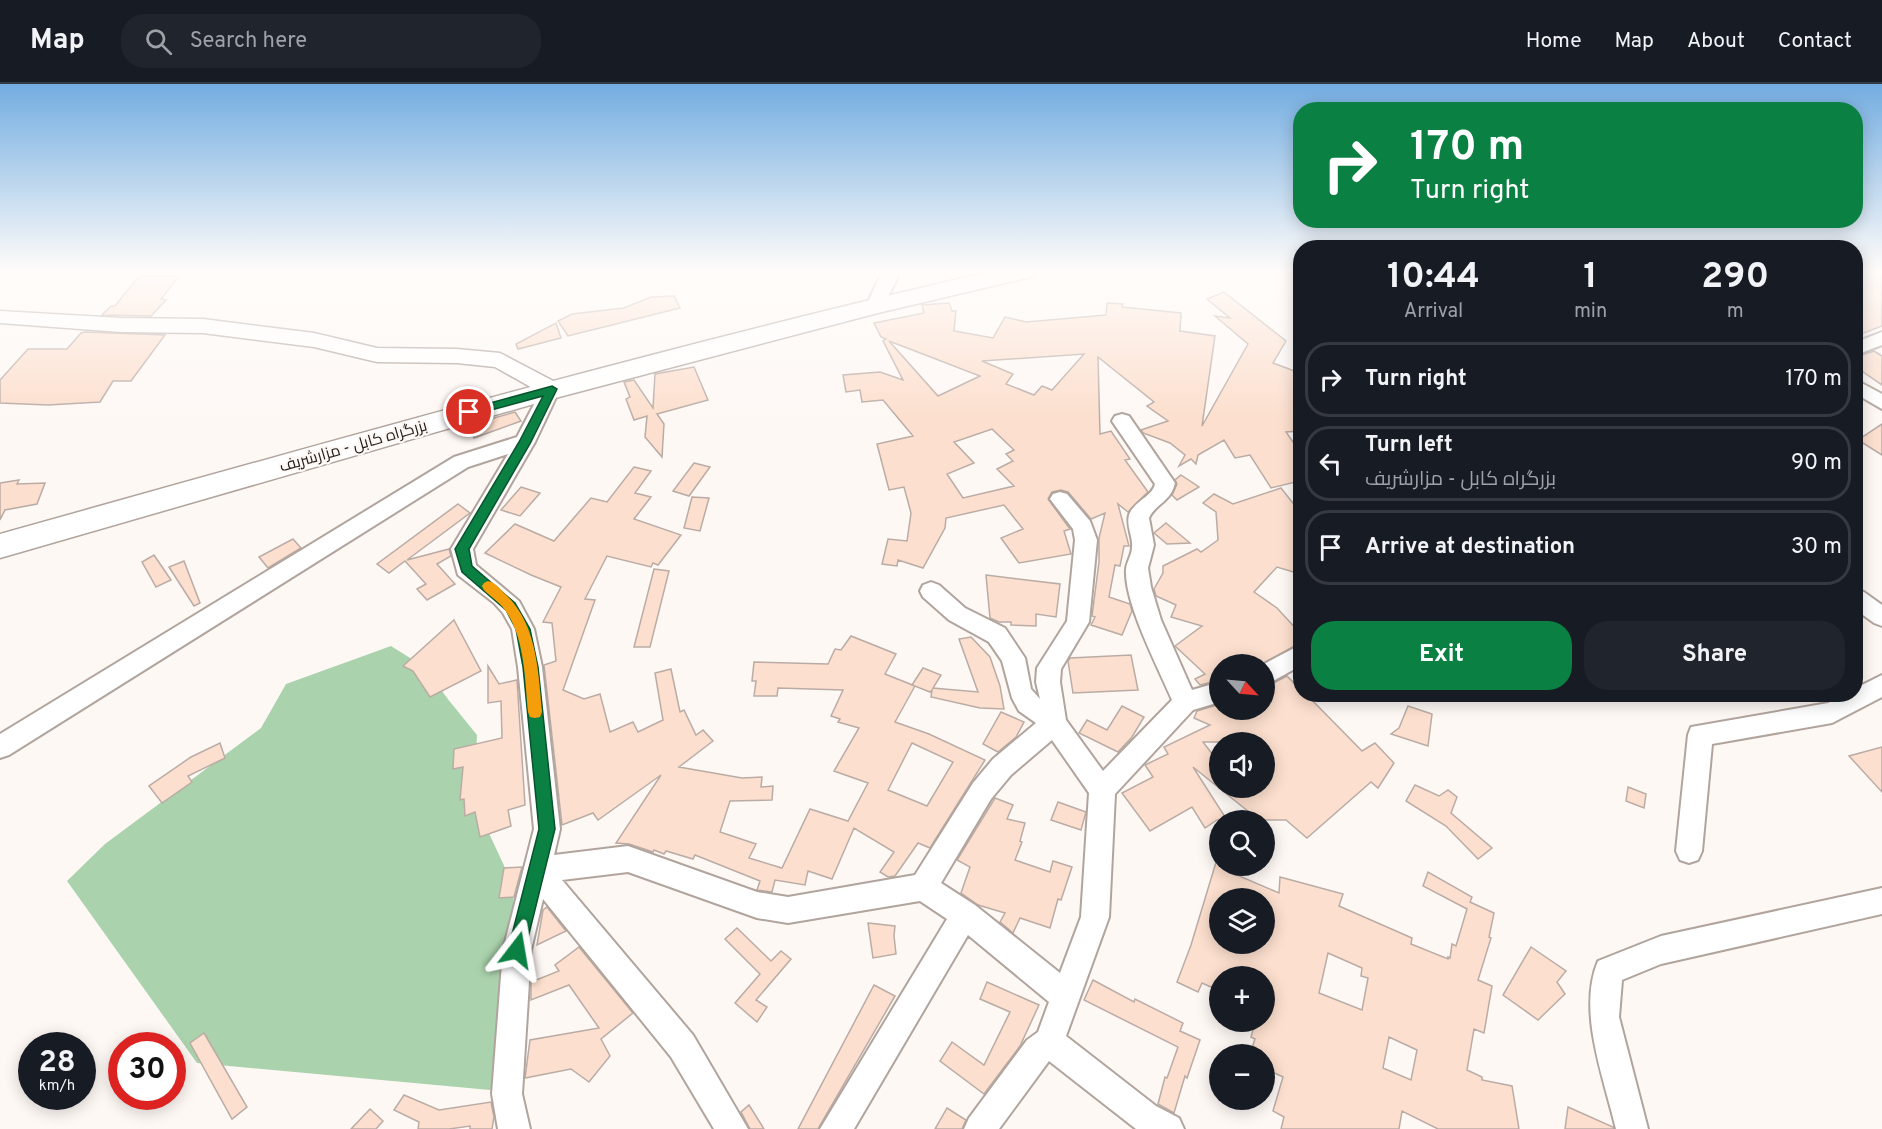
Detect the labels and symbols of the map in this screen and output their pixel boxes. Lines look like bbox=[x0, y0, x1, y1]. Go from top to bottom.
pin bbox=[443, 386, 494, 437]
street label: بزرگراه کابل - مزارشریف bbox=[277, 416, 430, 478]
north arrow bbox=[1209, 654, 1275, 720]
position arrow bbox=[485, 918, 549, 982]
speed limit sign: 30 bbox=[108, 1032, 186, 1110]

